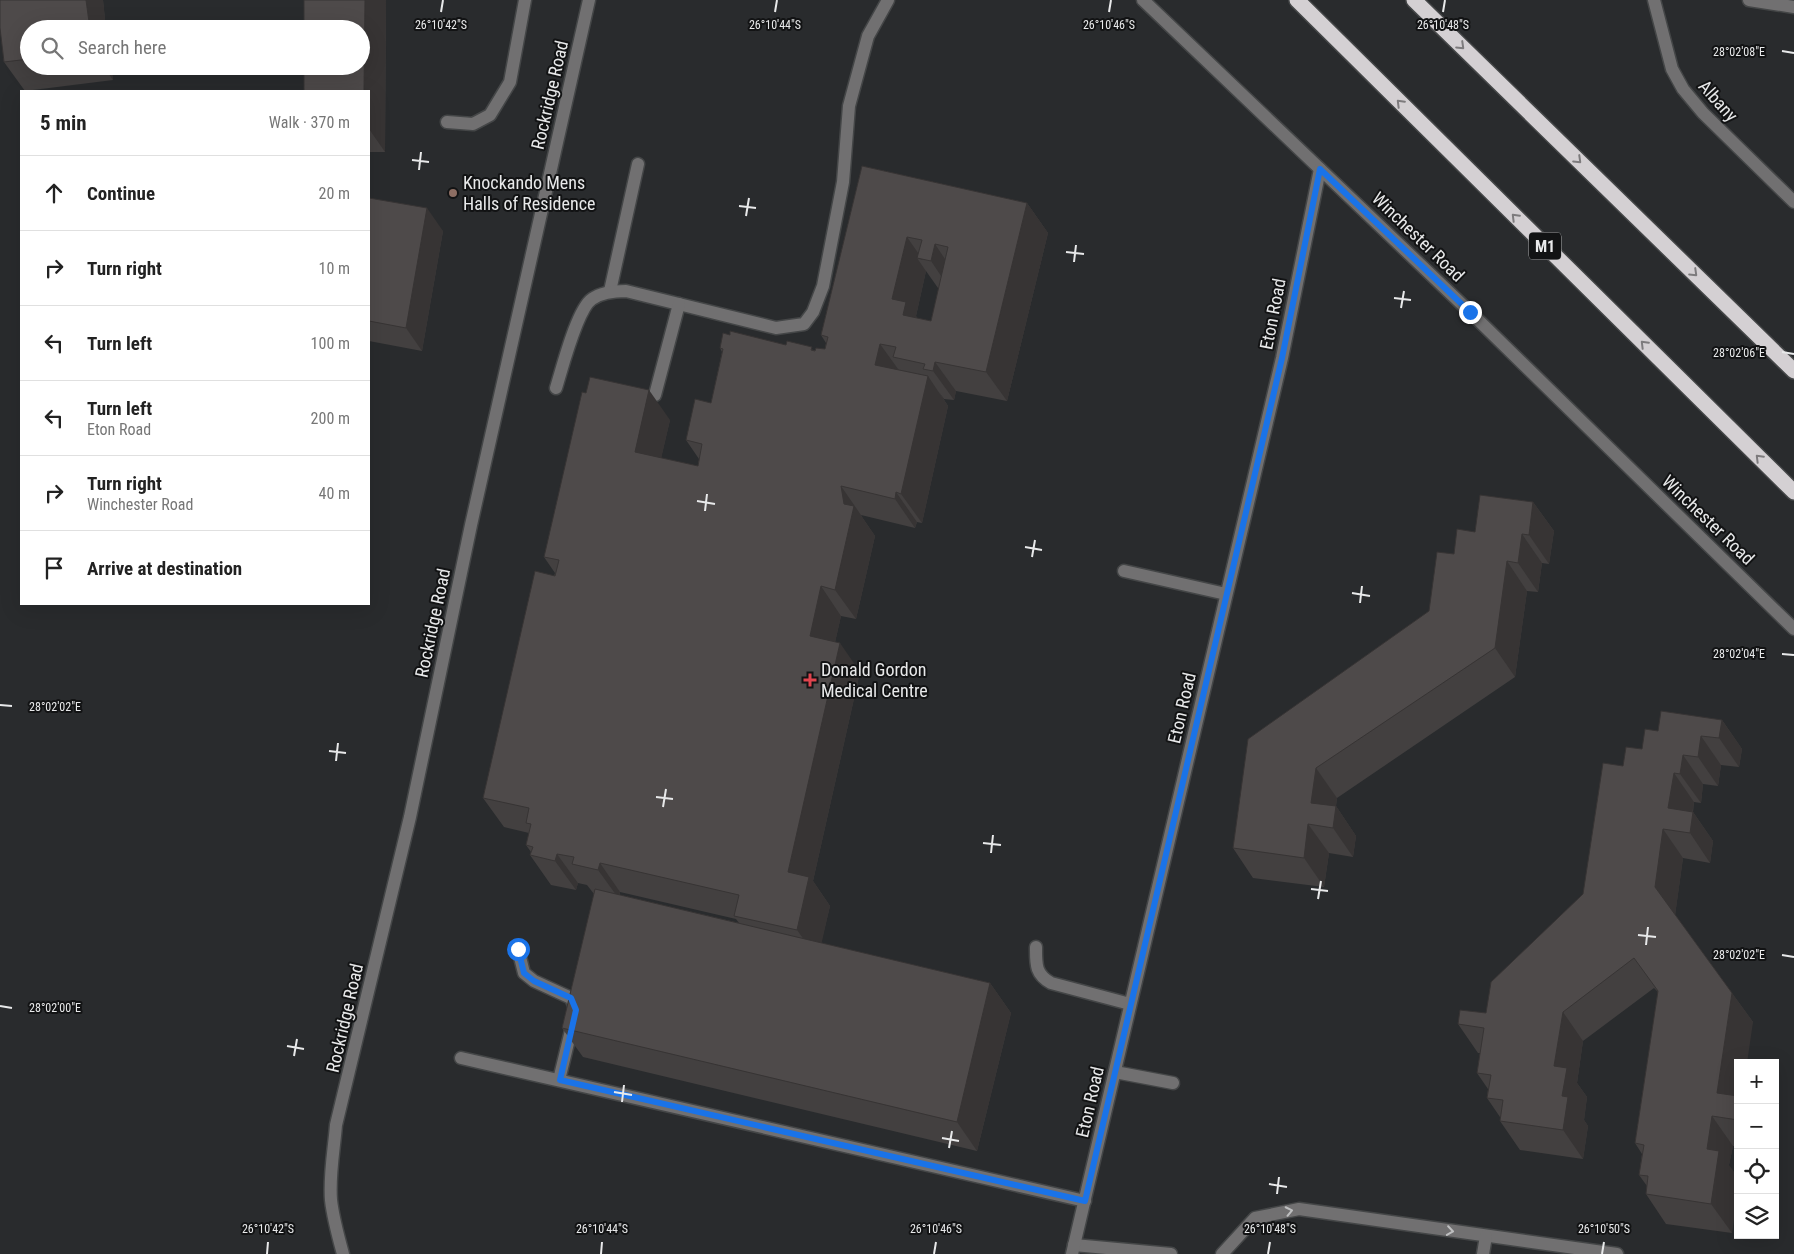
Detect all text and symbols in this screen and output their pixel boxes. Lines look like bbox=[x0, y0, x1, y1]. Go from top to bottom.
text: 26°10'42"S bbox=[415, 18, 467, 32]
text: 26°10'44"S bbox=[749, 18, 801, 32]
text: 26°10'46"S bbox=[1083, 18, 1135, 32]
text: 26°10'48"S bbox=[1417, 18, 1469, 32]
search box bbox=[20, 20, 370, 75]
icon: search bbox=[38, 34, 66, 62]
text: Search here bbox=[78, 36, 166, 59]
street label: Rockridge Road bbox=[527, 38, 572, 151]
one-way arrow bbox=[1456, 41, 1465, 50]
text: 28°02'08"E bbox=[1713, 45, 1765, 59]
street label: Albany bbox=[1694, 76, 1743, 126]
one-way arrow bbox=[1397, 100, 1406, 109]
text: 5 min bbox=[40, 111, 87, 135]
text: Walk · 370 m bbox=[269, 113, 350, 132]
one-way arrow bbox=[1572, 154, 1581, 163]
place label: Knockando Mens Halls of Residence bbox=[463, 172, 595, 214]
icon: ahead bbox=[40, 179, 68, 207]
text: Continue bbox=[87, 182, 155, 205]
text: 20 m bbox=[318, 184, 350, 203]
marker: Knockando Mens Halls of Residence bbox=[447, 187, 459, 199]
street label: Winchester Road bbox=[1368, 188, 1469, 286]
one-way arrow bbox=[1512, 214, 1521, 223]
road number: M1 bbox=[1529, 232, 1561, 260]
icon: right bbox=[40, 254, 68, 282]
text: Turn right bbox=[87, 257, 162, 280]
text: 10 m bbox=[318, 259, 350, 278]
one-way arrow bbox=[1688, 267, 1697, 276]
street label: Eton Road bbox=[1255, 277, 1290, 351]
route end bbox=[1459, 301, 1482, 324]
icon: left bbox=[40, 329, 68, 357]
text: Turn left bbox=[87, 332, 152, 355]
text: 100 m bbox=[311, 334, 350, 353]
one-way arrow bbox=[1640, 341, 1649, 350]
text: 28°02'06"E bbox=[1713, 346, 1765, 360]
text: Turn left bbox=[87, 397, 152, 420]
icon: left bbox=[40, 404, 68, 432]
text: 200 m bbox=[311, 409, 350, 428]
text: Eton Road bbox=[87, 420, 151, 439]
one-way arrow bbox=[1756, 455, 1765, 464]
street label: Winchester Road bbox=[1658, 471, 1759, 569]
text: Turn right bbox=[87, 472, 162, 495]
icon: right bbox=[40, 479, 68, 507]
text: 40 m bbox=[318, 484, 350, 503]
text: Winchester Road bbox=[87, 495, 193, 514]
icon: arrive bbox=[40, 554, 68, 582]
text: Arrive at destination bbox=[87, 557, 242, 580]
street label: Rockridge Road bbox=[411, 566, 454, 679]
text: 28°02'04"E bbox=[1713, 647, 1765, 661]
place label: Donald Gordon Medical Centre bbox=[821, 659, 928, 701]
street label: Eton Road bbox=[1163, 670, 1200, 745]
marker: Donald Gordon Medical Centre bbox=[803, 673, 817, 687]
text: 28°02'02"E bbox=[29, 700, 81, 714]
route start bbox=[507, 938, 530, 961]
text: 28°02'02"E bbox=[1713, 948, 1765, 962]
street label: Rockridge Road bbox=[322, 961, 367, 1074]
text: 28°02'00"E bbox=[29, 1001, 81, 1015]
map controls bbox=[1734, 1059, 1779, 1239]
button: + bbox=[1734, 1059, 1779, 1104]
street label: Eton Road bbox=[1071, 1064, 1108, 1139]
button: − bbox=[1734, 1104, 1779, 1149]
button: locate bbox=[1734, 1149, 1779, 1194]
button: layers bbox=[1734, 1194, 1779, 1239]
one-way arrow bbox=[1285, 1207, 1294, 1217]
text: 26°10'42"S bbox=[242, 1222, 294, 1236]
text: 26°10'44"S bbox=[576, 1222, 628, 1236]
text: 26°10'46"S bbox=[910, 1222, 962, 1236]
text: 26°10'48"S bbox=[1244, 1222, 1296, 1236]
text: 26°10'50"S bbox=[1578, 1222, 1630, 1236]
one-way arrow bbox=[1446, 1225, 1455, 1235]

